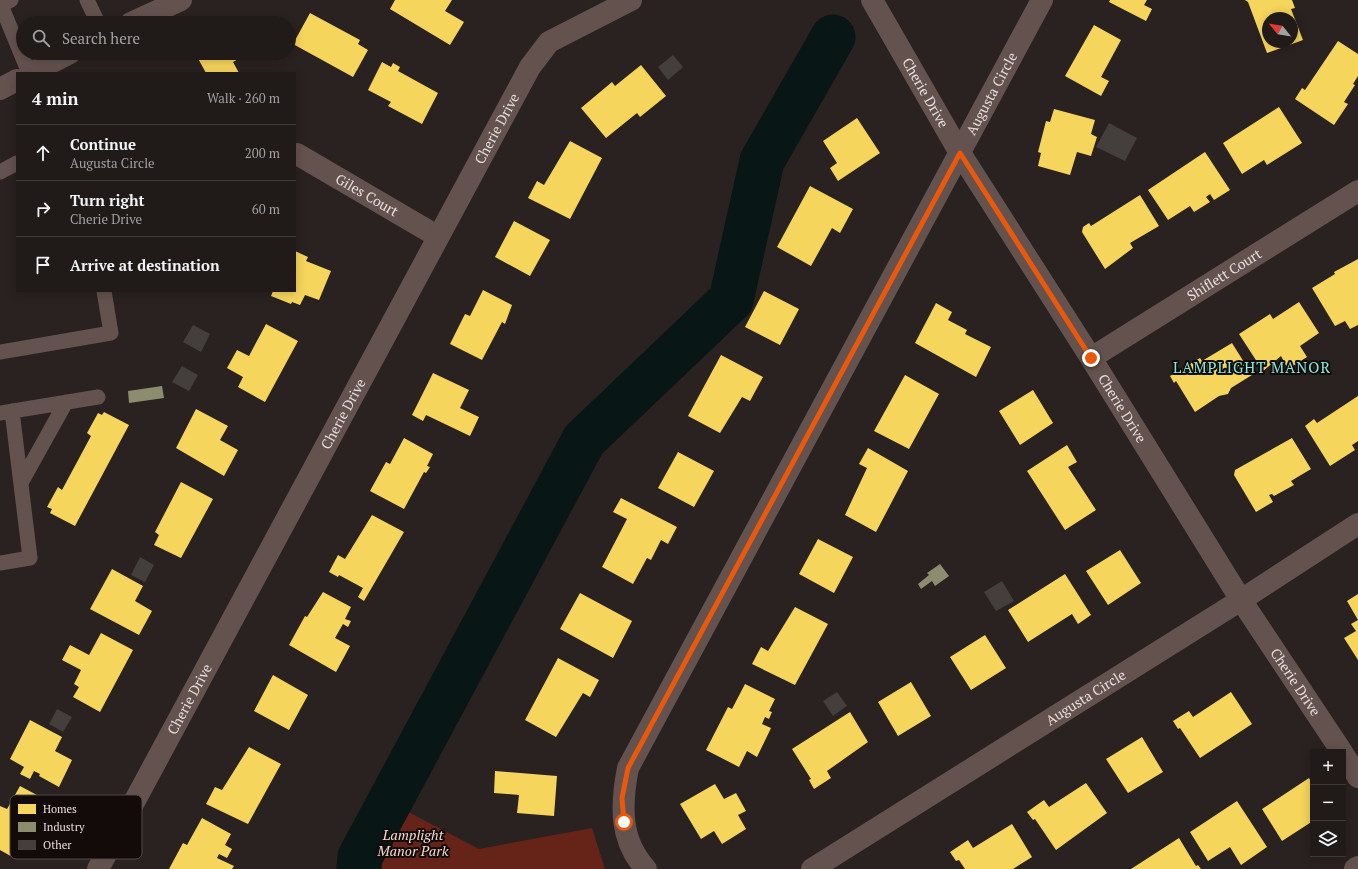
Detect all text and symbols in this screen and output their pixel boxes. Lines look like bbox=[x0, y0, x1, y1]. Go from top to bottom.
north arrow bbox=[1262, 12, 1298, 48]
search box bbox=[16, 16, 296, 60]
icon: search bbox=[30, 27, 52, 49]
text: Search here bbox=[62, 28, 140, 48]
street label: Augusta Circle bbox=[961, 49, 1021, 138]
street label: Cherie Drive bbox=[898, 54, 953, 131]
text: 4 min bbox=[32, 87, 79, 110]
text: Walk · 260 m bbox=[207, 89, 280, 107]
street label: Cherie Drive bbox=[470, 90, 523, 167]
text: Continue bbox=[70, 134, 136, 154]
icon: ahead bbox=[32, 142, 54, 164]
text: 200 m bbox=[245, 144, 280, 162]
text: Augusta Circle bbox=[70, 154, 155, 172]
street label: Giles Court bbox=[332, 169, 403, 221]
text: Turn right bbox=[70, 190, 145, 210]
icon: right bbox=[32, 198, 54, 220]
text: 60 m bbox=[252, 200, 280, 218]
text: Cherie Drive bbox=[70, 210, 142, 228]
street label: Shiflett Court bbox=[1183, 243, 1265, 305]
icon: arrive bbox=[32, 254, 54, 276]
text: Arrive at destination bbox=[70, 255, 220, 275]
route end bbox=[1082, 349, 1100, 367]
district label: LAMPLIGHT MANOR bbox=[1173, 357, 1331, 377]
street label: Cherie Drive bbox=[1094, 370, 1151, 446]
street label: Cherie Drive bbox=[316, 375, 370, 452]
street label: Cherie Drive bbox=[1266, 644, 1325, 719]
street label: Cherie Drive bbox=[162, 660, 216, 738]
street label: Augusta Circle bbox=[1042, 665, 1129, 729]
map controls bbox=[1310, 749, 1346, 857]
button: + bbox=[1310, 749, 1346, 785]
button: − bbox=[1310, 785, 1346, 821]
legend bbox=[10, 795, 142, 859]
text: Homes bbox=[43, 802, 77, 816]
route start bbox=[615, 813, 633, 831]
text: Industry bbox=[43, 820, 85, 834]
button: layers bbox=[1310, 821, 1346, 857]
park label: Lamplight Manor Park bbox=[377, 825, 449, 860]
text: Other bbox=[43, 838, 72, 852]

